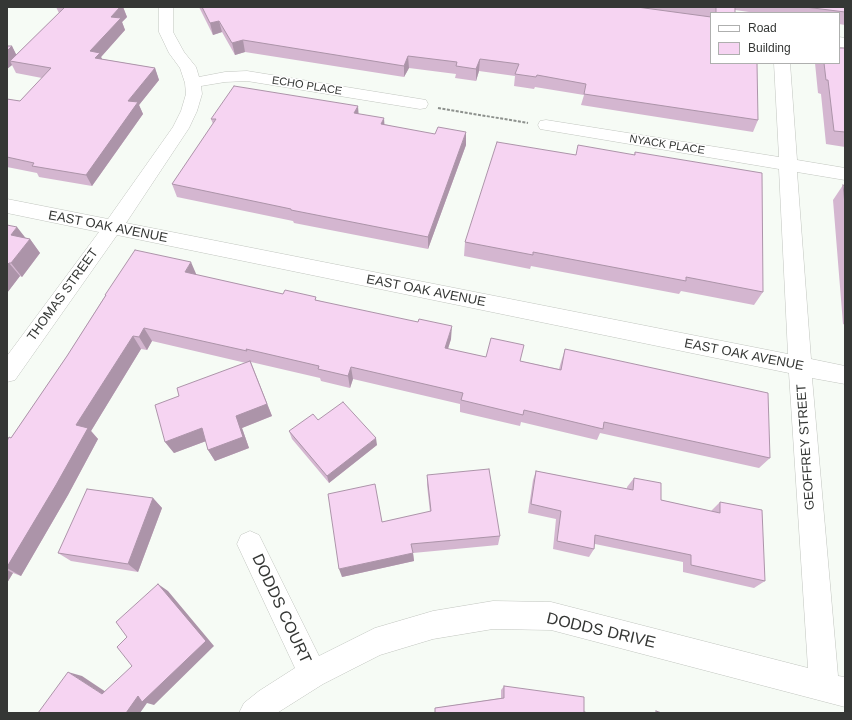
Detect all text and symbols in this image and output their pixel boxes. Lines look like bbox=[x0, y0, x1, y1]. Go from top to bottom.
legend bbox=[710, 12, 840, 64]
text: Road bbox=[748, 21, 777, 35]
text: Building bbox=[748, 41, 791, 55]
street label: ECHO PLACE bbox=[271, 74, 343, 98]
street label: NYACK PLACE bbox=[628, 133, 706, 157]
street label: EAST OAK AVENUE bbox=[47, 208, 169, 246]
street label: THOMAS STREET bbox=[24, 246, 102, 344]
street label: EAST OAK AVENUE bbox=[365, 272, 487, 310]
street label: EAST OAK AVENUE bbox=[683, 336, 805, 374]
street label: GEOFFREY STREET bbox=[794, 383, 818, 511]
street label: DODDS COURT bbox=[247, 551, 315, 667]
street label: DODDS DRIVE bbox=[545, 609, 657, 653]

